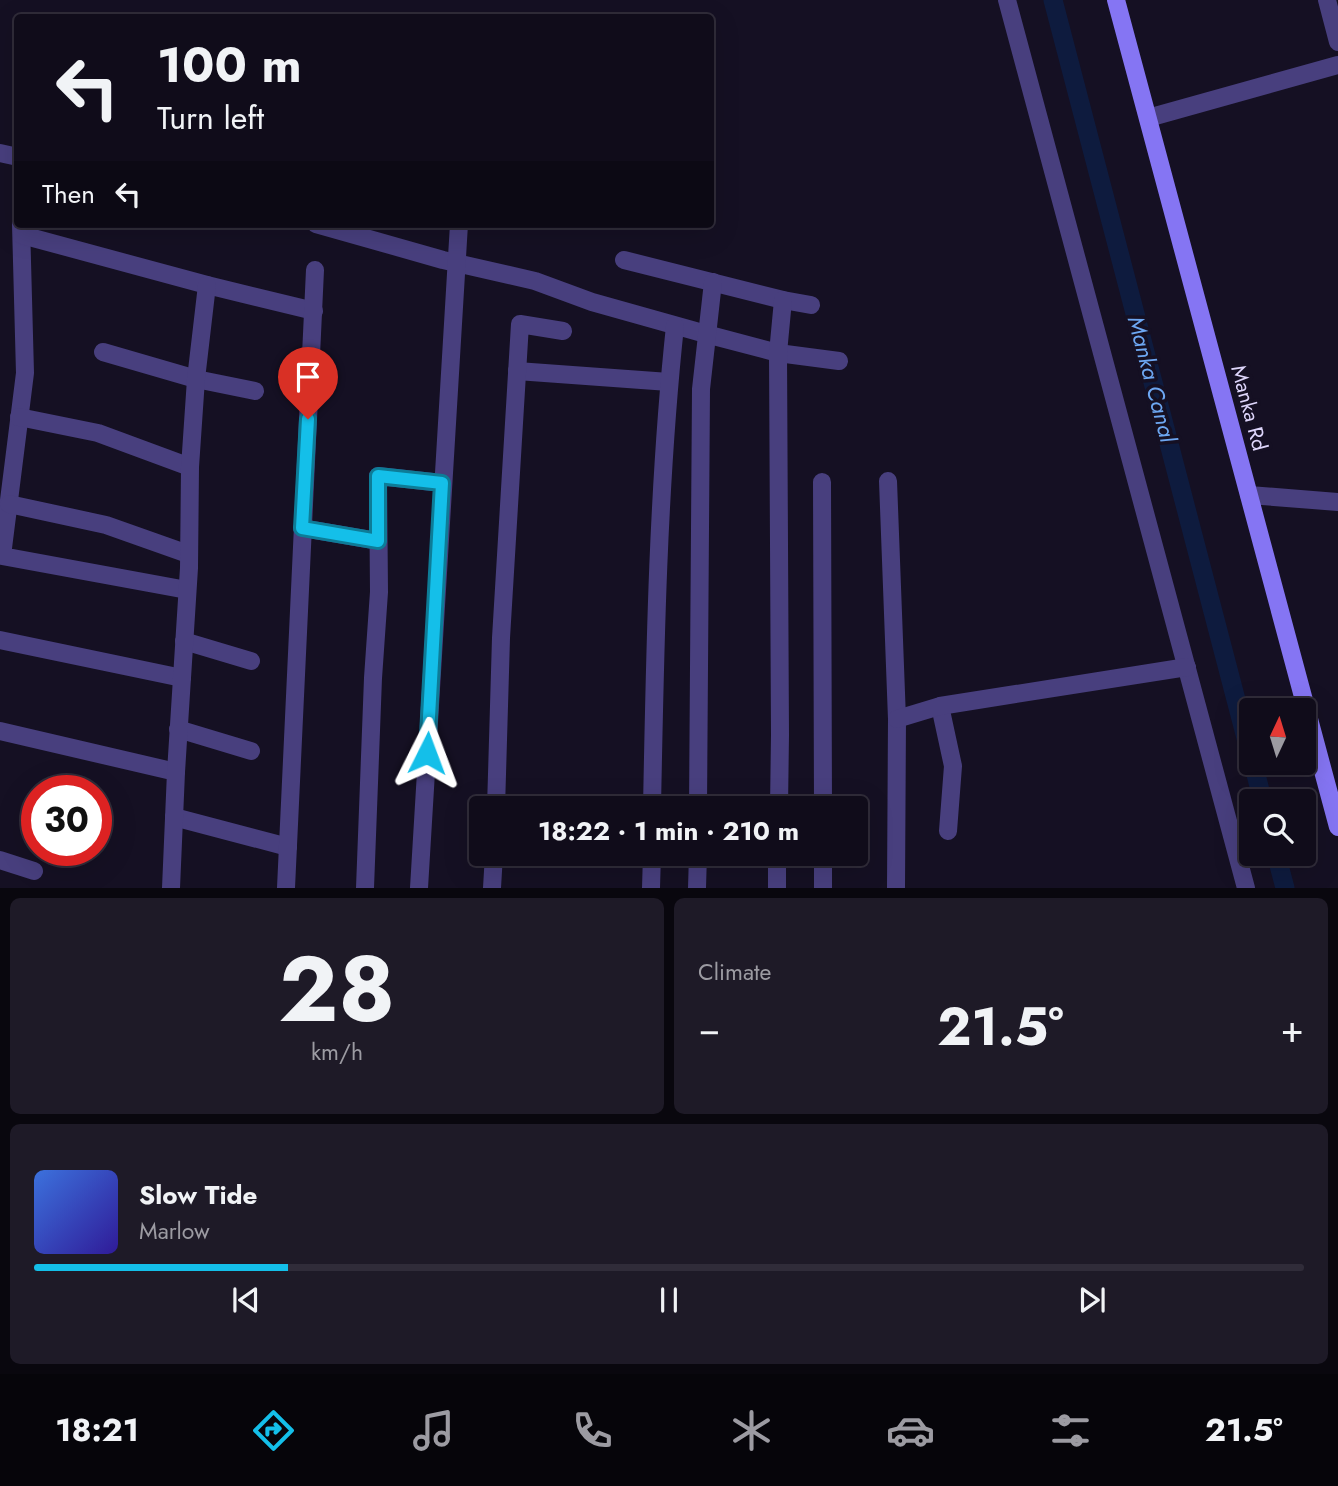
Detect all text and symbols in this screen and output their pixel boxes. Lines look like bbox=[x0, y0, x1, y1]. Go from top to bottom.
text: 100 m bbox=[157, 30, 302, 100]
icon: left bbox=[42, 42, 133, 133]
text: Turn left bbox=[157, 95, 264, 141]
text: Then bbox=[42, 175, 95, 213]
icon: left bbox=[109, 175, 147, 213]
water label: Manka Canal bbox=[1119, 312, 1185, 447]
pin bbox=[278, 347, 338, 419]
icon: arrive bbox=[289, 358, 327, 396]
street label: Manka Rd bbox=[1223, 362, 1275, 454]
north arrow bbox=[1239, 698, 1316, 775]
map controls bbox=[1239, 698, 1316, 866]
position arrow bbox=[390, 716, 464, 790]
speed limit sign: 30 bbox=[21, 775, 112, 866]
button: search bbox=[1239, 789, 1316, 866]
text: 18:22 · 1 min · 210 m bbox=[538, 812, 799, 850]
text: 28 bbox=[279, 924, 395, 1055]
text: Climate bbox=[698, 955, 771, 989]
text: 21.5° bbox=[937, 989, 1064, 1065]
text: − bbox=[698, 1001, 720, 1056]
text: + bbox=[1281, 1001, 1304, 1056]
text: km/h bbox=[311, 1035, 363, 1069]
text: Slow Tide bbox=[139, 1176, 258, 1214]
text: Marlow bbox=[139, 1214, 210, 1248]
icon: previous bbox=[227, 1281, 265, 1319]
icon: pause bbox=[650, 1281, 688, 1319]
icon: next bbox=[1073, 1281, 1111, 1319]
icon: directions bbox=[249, 1406, 298, 1455]
icon: music bbox=[409, 1406, 458, 1455]
icon: phone bbox=[568, 1406, 617, 1455]
icon: climate bbox=[727, 1406, 776, 1455]
icon: car bbox=[886, 1406, 935, 1455]
icon: filters bbox=[1046, 1406, 1095, 1455]
text: 18:21 bbox=[55, 1407, 139, 1453]
text: 21.5° bbox=[1205, 1407, 1283, 1453]

